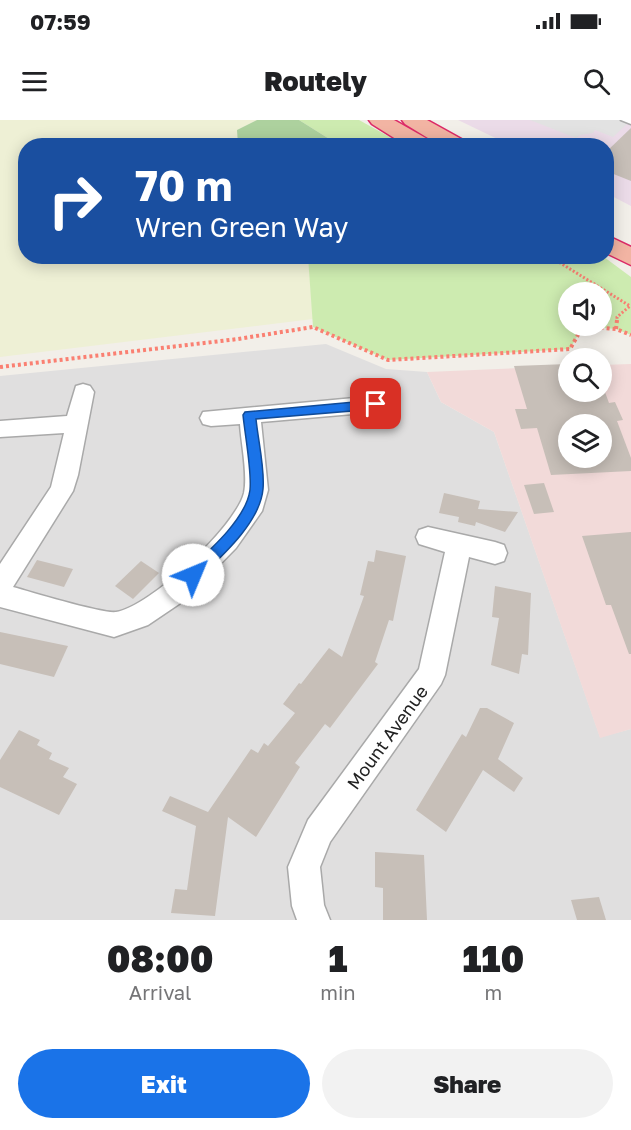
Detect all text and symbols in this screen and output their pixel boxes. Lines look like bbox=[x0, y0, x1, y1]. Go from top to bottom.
text: 07:59 bbox=[30, 8, 91, 35]
icon: menu bbox=[18, 65, 51, 98]
text: Routely bbox=[264, 65, 367, 97]
icon: search bbox=[580, 65, 613, 98]
text: 70 m bbox=[135, 160, 232, 210]
icon: right bbox=[36, 162, 114, 240]
text: Wren Green Way bbox=[135, 211, 348, 243]
map controls bbox=[558, 282, 612, 468]
button: sound bbox=[558, 282, 612, 336]
button: search bbox=[558, 348, 612, 402]
pin bbox=[350, 378, 401, 429]
icon: arrive bbox=[359, 387, 392, 420]
button: layers bbox=[558, 414, 612, 468]
position arrow bbox=[161, 543, 225, 607]
street label: Mount Avenue bbox=[342, 681, 432, 793]
text: 08:00 bbox=[107, 937, 214, 980]
text: 1 bbox=[328, 937, 347, 980]
text: 110 bbox=[462, 937, 524, 980]
text: Arrival bbox=[129, 980, 191, 1004]
text: min bbox=[320, 980, 356, 1004]
text: m bbox=[484, 980, 502, 1004]
button: Exit bbox=[18, 1049, 310, 1118]
button: Share bbox=[322, 1049, 613, 1118]

